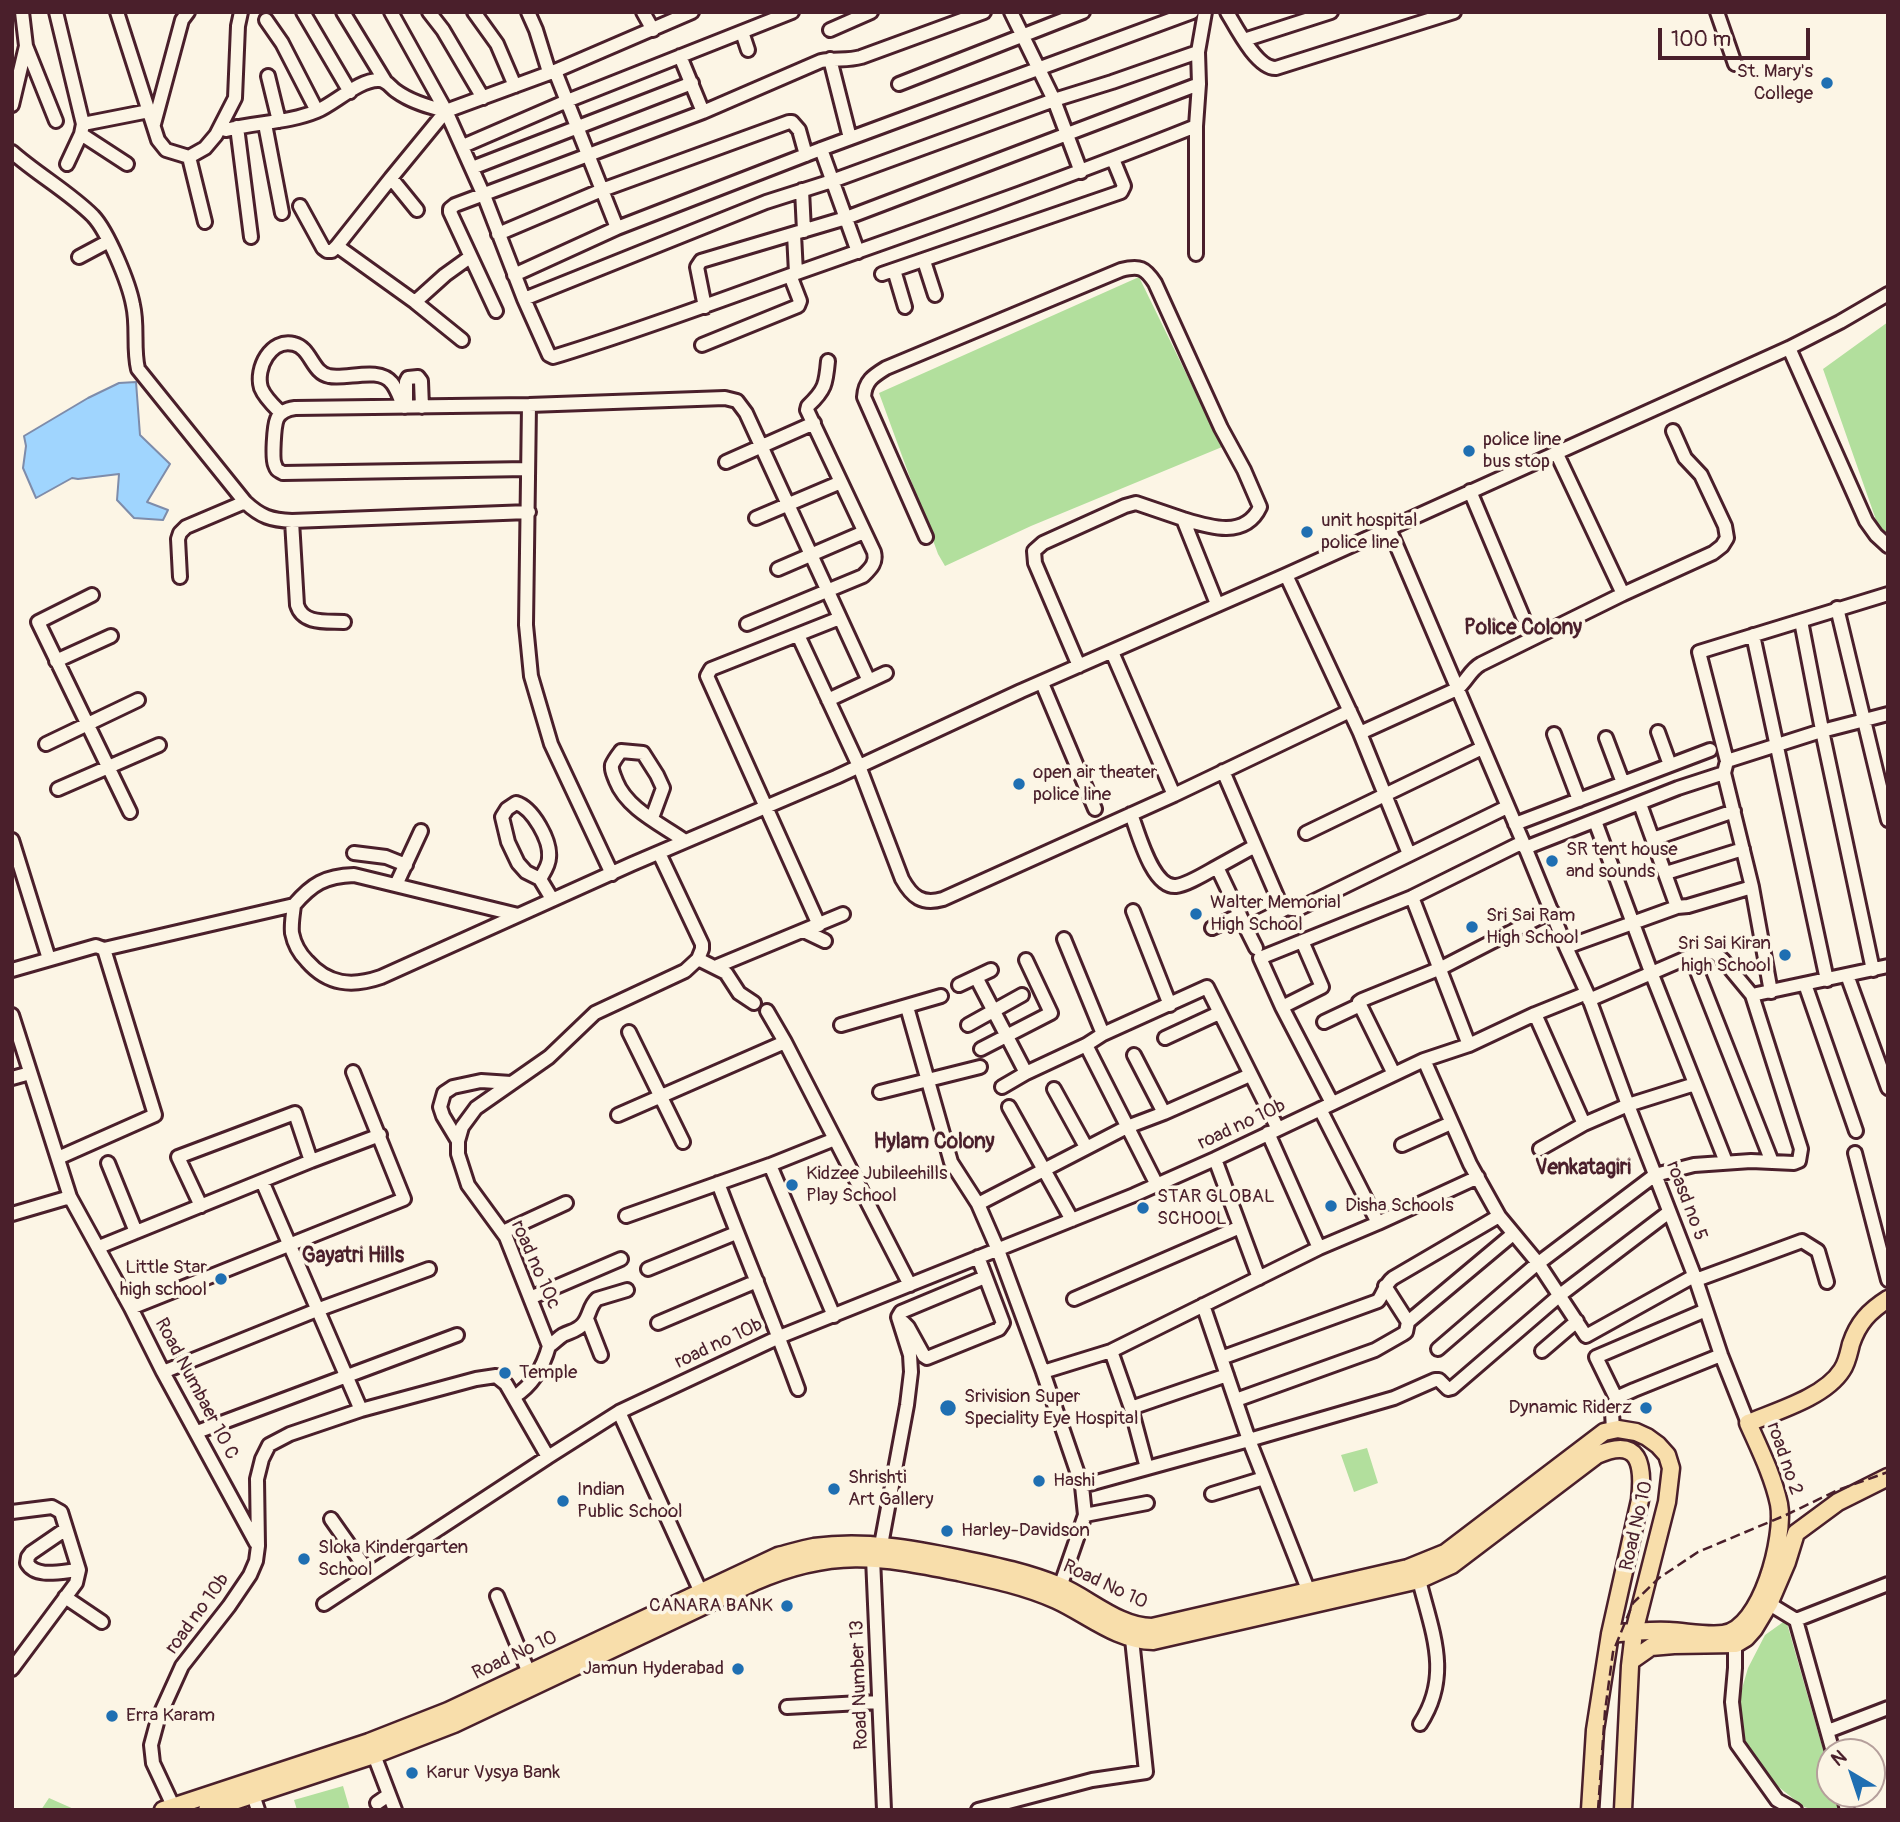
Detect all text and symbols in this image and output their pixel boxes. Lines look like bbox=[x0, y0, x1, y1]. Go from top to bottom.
scale bar bbox=[1662, 14, 1814, 58]
text: 100 m bbox=[1671, 26, 1731, 53]
place label: St. Mary's College bbox=[1737, 61, 1813, 105]
marker: St. Mary's College bbox=[1819, 75, 1835, 91]
place label: police line bus stop bbox=[1483, 429, 1561, 473]
marker: police line bus stop bbox=[1461, 443, 1477, 459]
place label: unit hospital police line bbox=[1321, 510, 1417, 554]
marker: unit hospital police line bbox=[1299, 524, 1315, 540]
district label: Police Colony bbox=[1464, 616, 1582, 642]
place label: open air theater police line bbox=[1033, 762, 1157, 806]
marker: open air theater police line bbox=[1011, 776, 1027, 792]
place label: SR tent house and sounds bbox=[1566, 839, 1678, 883]
marker: SR tent house and sounds bbox=[1544, 853, 1560, 869]
place label: Walter Memorial High School bbox=[1210, 892, 1341, 936]
place label: Sri Sai Ram High School bbox=[1486, 905, 1579, 949]
marker: Walter Memorial High School bbox=[1188, 906, 1204, 922]
marker: Sri Sai Ram High School bbox=[1464, 919, 1480, 935]
place label: Sri Sai Kiran high School bbox=[1678, 933, 1771, 977]
marker: Sri Sai Kiran high School bbox=[1777, 947, 1793, 963]
street label: road no 10b bbox=[1195, 1095, 1289, 1155]
district label: Hylam Colony bbox=[874, 1130, 994, 1156]
district label: Venkatagiri bbox=[1535, 1156, 1631, 1182]
street label: roasd no 5 bbox=[1660, 1158, 1712, 1244]
place label: Kidzee Jubileehills Play School bbox=[806, 1163, 948, 1207]
marker: Kidzee Jubileehills Play School bbox=[784, 1177, 800, 1193]
place label: STAR GLOBAL SCHOOL bbox=[1157, 1186, 1275, 1230]
place label: Disha Schools bbox=[1345, 1195, 1454, 1217]
marker: Disha Schools bbox=[1323, 1198, 1339, 1214]
marker: STAR GLOBAL SCHOOL bbox=[1135, 1200, 1151, 1216]
street label: road no 10c bbox=[505, 1217, 565, 1313]
district label: Gayatri Hills bbox=[302, 1244, 404, 1270]
place label: Little Star high school bbox=[120, 1257, 207, 1301]
marker: Little Star high school bbox=[213, 1271, 229, 1287]
street label: Road Numbaer 10 C bbox=[149, 1314, 243, 1464]
street label: road no 10b bbox=[672, 1314, 766, 1374]
place label: Temple bbox=[519, 1362, 577, 1384]
marker: Temple bbox=[497, 1365, 513, 1381]
place label: Srivision Super Speciality Eye Hospital bbox=[964, 1386, 1138, 1430]
place label: Dynamic Riderz bbox=[1508, 1397, 1632, 1419]
marker: Srivision Super Speciality Eye Hospital bbox=[938, 1398, 958, 1418]
marker: Dynamic Riderz bbox=[1638, 1400, 1654, 1416]
street label: road no 2 bbox=[1761, 1420, 1807, 1498]
place label: Shrishti Art Gallery bbox=[848, 1467, 934, 1511]
place label: Hashi bbox=[1053, 1470, 1095, 1492]
marker: Hashi bbox=[1031, 1473, 1047, 1489]
place label: Indian Public School bbox=[577, 1479, 683, 1523]
street label: Road No 10 bbox=[1616, 1479, 1658, 1573]
marker: Shrishti Art Gallery bbox=[826, 1481, 842, 1497]
marker: Indian Public School bbox=[555, 1493, 571, 1509]
place label: Harley-Davidson bbox=[961, 1520, 1090, 1542]
marker: Harley-Davidson bbox=[939, 1523, 955, 1539]
place label: Sloka Kindergarten School bbox=[318, 1537, 468, 1581]
marker: Sloka Kindergarten School bbox=[296, 1551, 312, 1567]
street label: Road No 10 bbox=[1059, 1555, 1151, 1615]
street label: road no 10b bbox=[161, 1569, 235, 1659]
place label: CANARA BANK bbox=[649, 1595, 773, 1617]
marker: CANARA BANK bbox=[779, 1598, 795, 1614]
street label: Road Number 13 bbox=[846, 1620, 874, 1750]
street label: Road No 10 bbox=[469, 1626, 561, 1686]
place label: Jamun Hyderabad bbox=[583, 1658, 724, 1680]
marker: Jamun Hyderabad bbox=[730, 1661, 746, 1677]
place label: Erra Karam bbox=[126, 1705, 215, 1727]
marker: Erra Karam bbox=[104, 1708, 120, 1724]
north arrow bbox=[1816, 1738, 1886, 1808]
text: N bbox=[1826, 1745, 1852, 1772]
place label: Karur Vysya Bank bbox=[426, 1762, 560, 1784]
marker: Karur Vysya Bank bbox=[404, 1765, 420, 1781]

